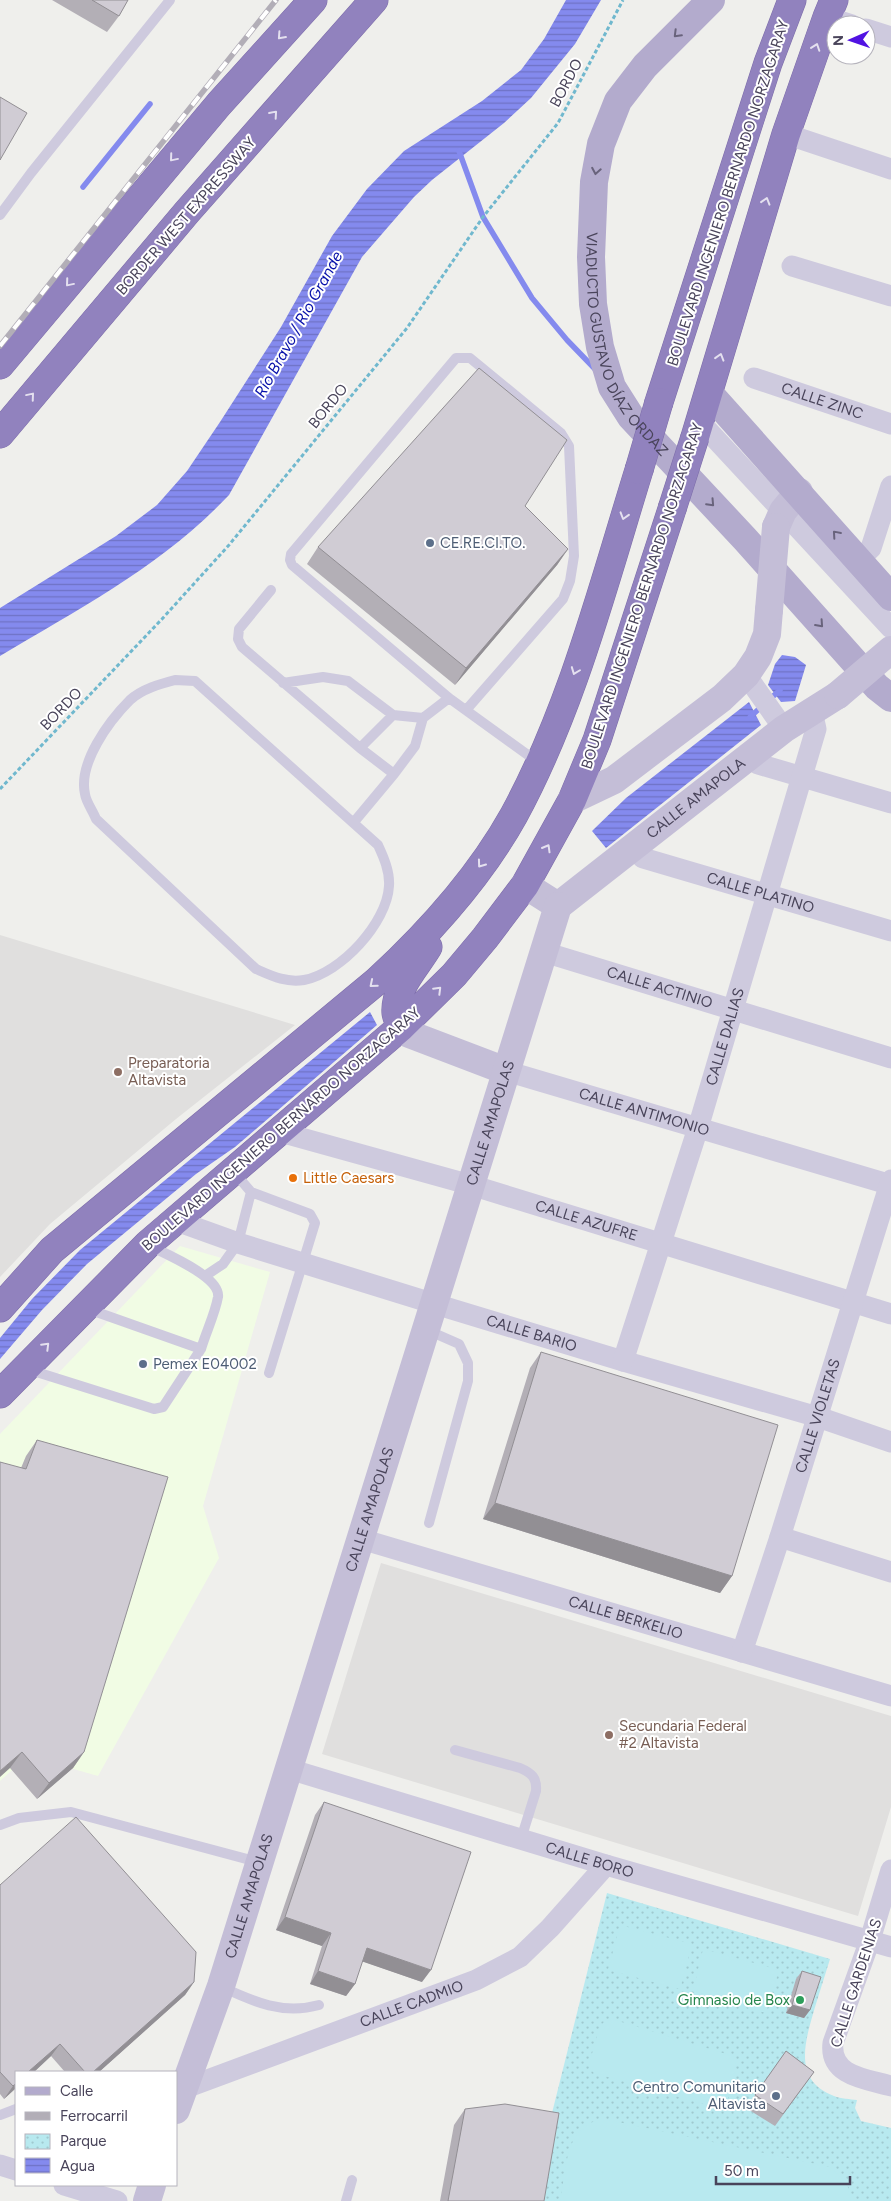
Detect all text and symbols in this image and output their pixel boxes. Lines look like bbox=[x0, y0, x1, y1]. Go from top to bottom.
north arrow bbox=[826, 15, 876, 65]
street label: BOULEVARD INGENIERO BERNARDO NORZAGARAY bbox=[663, 18, 793, 368]
one-way arrow bbox=[674, 29, 683, 38]
one-way arrow bbox=[277, 31, 286, 40]
text: N bbox=[830, 35, 847, 46]
one-way arrow bbox=[810, 43, 820, 52]
street label: BORDO bbox=[546, 56, 586, 110]
one-way arrow bbox=[268, 110, 277, 119]
street label: BORDER WEST EXPRESSWAY bbox=[112, 133, 260, 299]
one-way arrow bbox=[170, 153, 179, 162]
one-way arrow bbox=[592, 166, 602, 175]
one-way arrow bbox=[761, 198, 771, 206]
street label: VIADUCTO GUSTAVO DÍAZ ORDAZ bbox=[582, 232, 672, 460]
water label: Río Bravo / Rio Grande bbox=[250, 248, 347, 401]
one-way arrow bbox=[66, 277, 75, 286]
one-way arrow bbox=[714, 354, 724, 362]
street label: CALLE ZINC bbox=[779, 379, 866, 423]
street label: BORDO bbox=[305, 380, 351, 432]
one-way arrow bbox=[26, 393, 35, 402]
street label: BOULEVARD INGENIERO BERNARDO NORZAGARAY bbox=[577, 421, 707, 771]
one-way arrow bbox=[705, 498, 714, 507]
one-way arrow bbox=[620, 512, 630, 520]
one-way arrow bbox=[833, 531, 842, 540]
place label: CE.RE.CI.TO. bbox=[440, 534, 525, 552]
marker: CE.RE.CI.TO. bbox=[424, 537, 436, 549]
one-way arrow bbox=[815, 618, 824, 627]
one-way arrow bbox=[571, 666, 581, 675]
street label: BORDO bbox=[36, 684, 86, 734]
street label: CALLE AMAPOLA bbox=[643, 754, 749, 842]
one-way arrow bbox=[540, 844, 550, 853]
one-way arrow bbox=[479, 858, 487, 867]
street label: CALLE PLATINO bbox=[705, 868, 816, 917]
street label: CALLE ACTINIO bbox=[605, 963, 715, 1012]
one-way arrow bbox=[370, 978, 379, 987]
street label: CALLE DALIAS bbox=[702, 986, 748, 1088]
one-way arrow bbox=[432, 987, 441, 996]
street label: BOULEVARD INGENIERO BERNARDO NORZAGARAY bbox=[138, 1003, 424, 1255]
place label: Preparatoria Altavista bbox=[128, 1054, 210, 1089]
street label: CALLE AMAPOLAS bbox=[462, 1058, 518, 1188]
marker: Preparatoria Altavista bbox=[112, 1066, 124, 1078]
street label: CALLE ANTIMONIO bbox=[577, 1084, 711, 1140]
place label: Little Caesars bbox=[303, 1169, 394, 1187]
marker: Little Caesars bbox=[287, 1172, 299, 1184]
street label: CALLE AZUFRE bbox=[533, 1196, 640, 1245]
street label: CALLE BARIO bbox=[484, 1311, 579, 1355]
one-way arrow bbox=[40, 1343, 49, 1352]
place label: Pemex E04002 bbox=[153, 1355, 257, 1373]
street label: CALLE VIOLETAS bbox=[791, 1356, 844, 1475]
marker: Pemex E04002 bbox=[137, 1358, 149, 1370]
street label: CALLE AMAPOLAS bbox=[342, 1445, 398, 1574]
street label: CALLE BERKELIO bbox=[566, 1592, 685, 1643]
place label: Secundaria Federal #2 Altavista bbox=[619, 1717, 747, 1752]
marker: Secundaria Federal #2 Altavista bbox=[603, 1729, 615, 1741]
street label: CALLE AMAPOLAS bbox=[221, 1832, 277, 1961]
street label: CALLE BORO bbox=[543, 1838, 636, 1881]
street label: CALLE GARDENIAS bbox=[827, 1916, 885, 2050]
street label: CALLE CADMIO bbox=[357, 1976, 466, 2031]
place label: Gimnasio de Box bbox=[678, 1991, 790, 2009]
marker: Gimnasio de Box bbox=[794, 1994, 806, 2006]
legend bbox=[15, 2071, 178, 2186]
place label: Centro Comunitario Altavista bbox=[632, 2078, 766, 2113]
text: Calle bbox=[60, 2082, 93, 2100]
marker: Centro Comunitario Altavista bbox=[770, 2090, 782, 2102]
text: Ferrocarril bbox=[60, 2107, 128, 2125]
text: Parque bbox=[60, 2132, 107, 2150]
scale bar bbox=[716, 2154, 850, 2186]
text: Agua bbox=[60, 2157, 95, 2175]
text: 50 m bbox=[724, 2162, 759, 2180]

